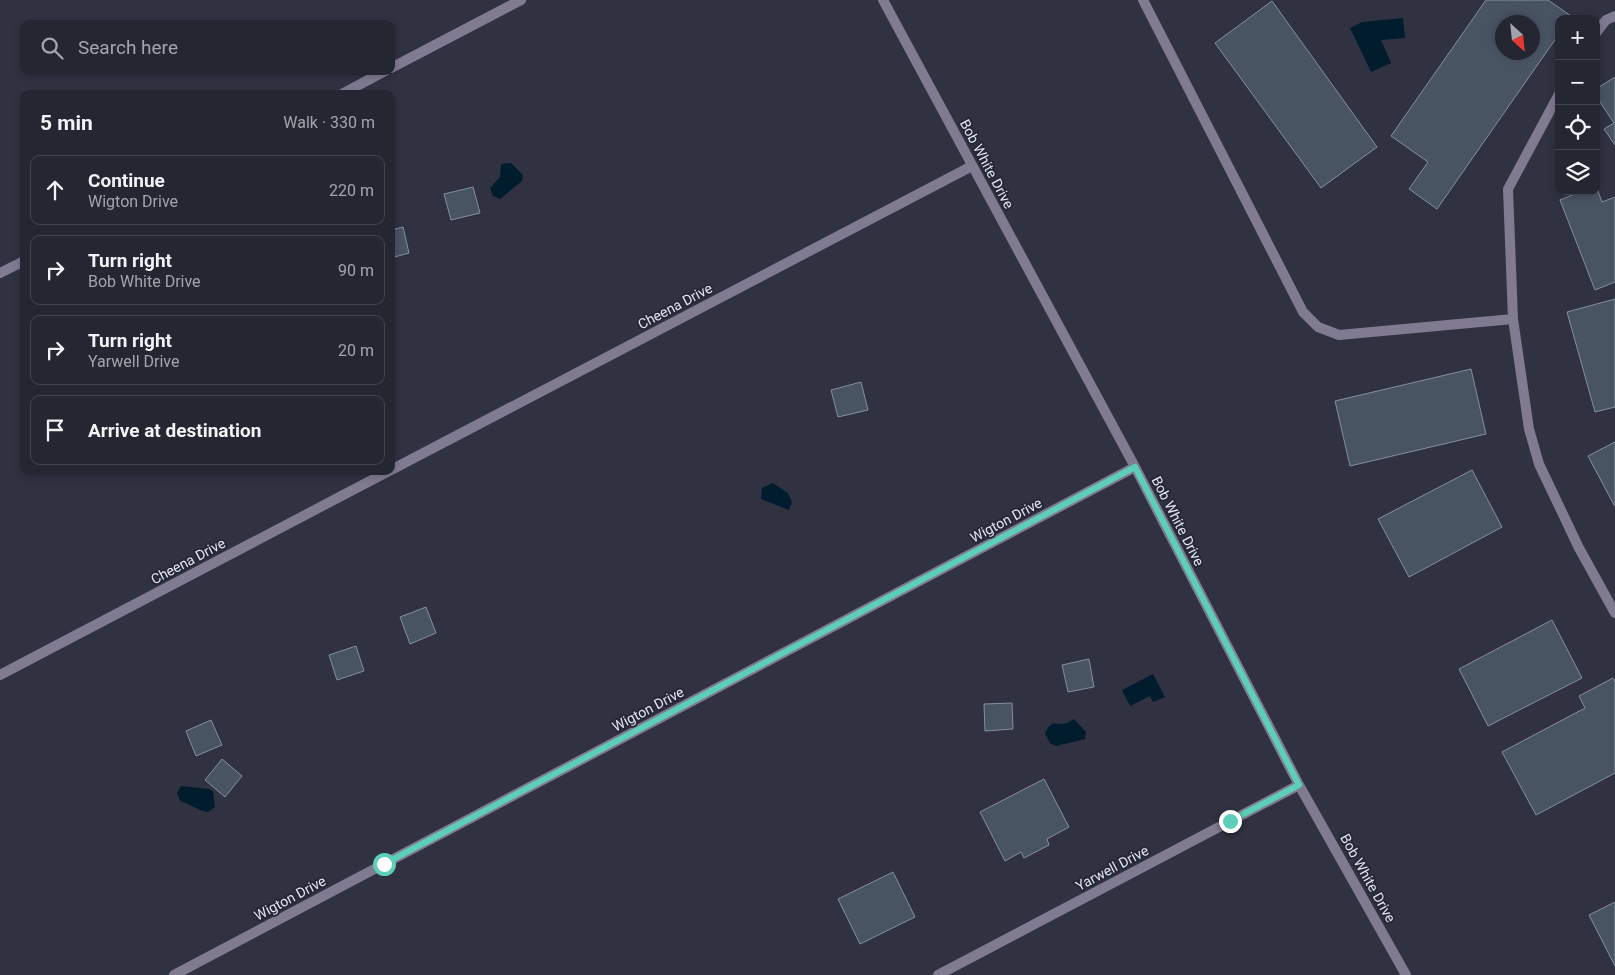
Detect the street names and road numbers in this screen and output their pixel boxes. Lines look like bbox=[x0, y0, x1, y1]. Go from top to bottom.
street label: Bob White Drive bbox=[957, 117, 1017, 211]
street label: Cheena Drive bbox=[635, 280, 715, 332]
street label: Bob White Drive bbox=[1149, 473, 1207, 569]
street label: Wigton Drive bbox=[967, 494, 1045, 546]
street label: Cheena Drive bbox=[148, 535, 228, 587]
street label: Wigton Drive bbox=[609, 683, 687, 735]
street label: Bob White Drive bbox=[1337, 831, 1399, 925]
street label: Yarwell Drive bbox=[1073, 842, 1151, 894]
street label: Wigton Drive bbox=[251, 872, 329, 924]

